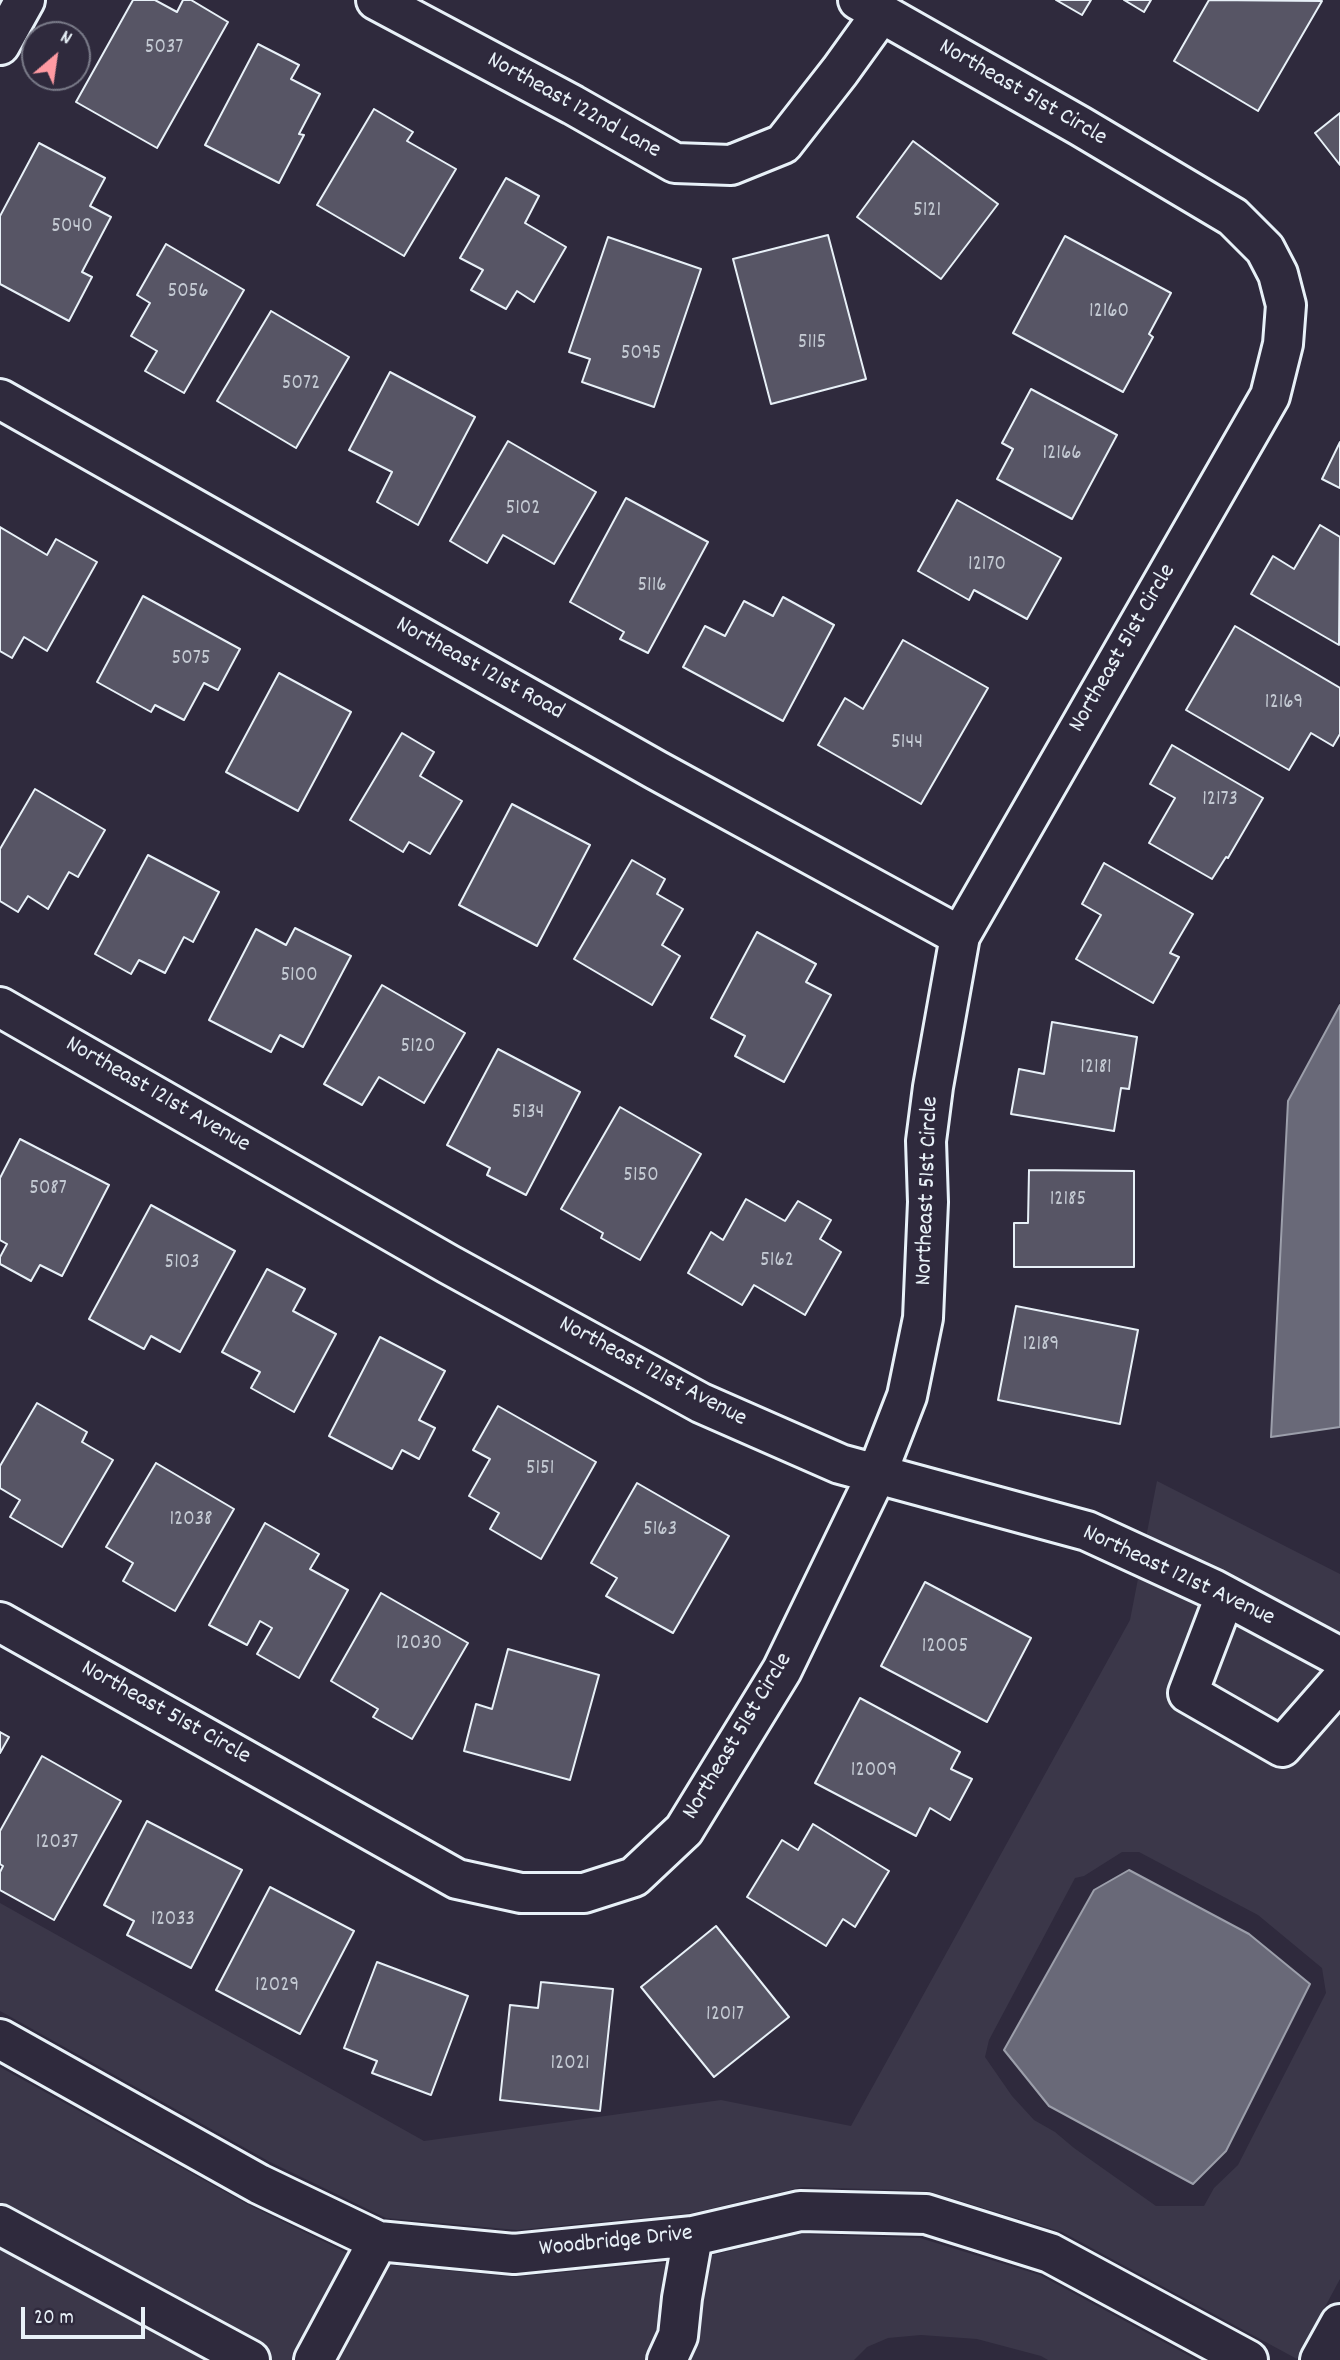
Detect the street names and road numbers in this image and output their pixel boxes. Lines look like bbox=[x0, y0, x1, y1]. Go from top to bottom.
street label: Northeast 51st Circle bbox=[933, 34, 1111, 154]
street label: Northeast 122nd Lane bbox=[481, 47, 665, 167]
street label: Northeast 51st Circle bbox=[1064, 560, 1184, 738]
street label: Northeast 121st Road bbox=[390, 612, 568, 728]
street label: Northeast 121st Avenue bbox=[59, 1031, 255, 1161]
street label: Northeast 51st Circle bbox=[911, 1096, 947, 1286]
street label: Northeast 121st Avenue bbox=[553, 1311, 751, 1435]
street label: Northeast 121st Avenue bbox=[1077, 1520, 1279, 1634]
street label: Northeast 51st Circle bbox=[678, 1648, 800, 1826]
street label: Northeast 51st Circle bbox=[75, 1655, 255, 1773]
street label: Woodbridge Drive bbox=[538, 2221, 694, 2265]

